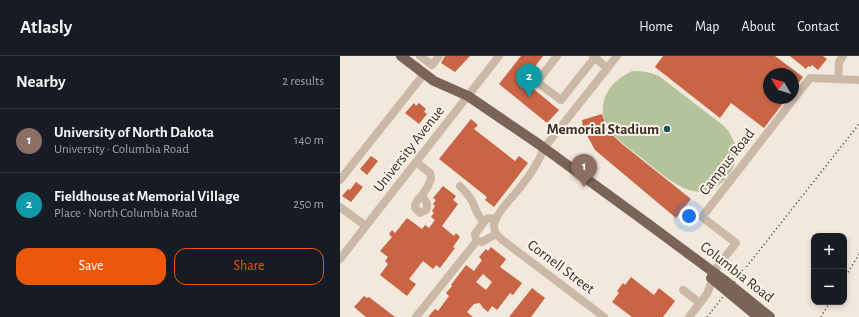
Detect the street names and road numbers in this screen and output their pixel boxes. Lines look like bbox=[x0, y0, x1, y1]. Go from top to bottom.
street label: University Avenue bbox=[371, 103, 447, 195]
street label: Campus Road bbox=[697, 126, 758, 198]
street label: Cornell Street bbox=[525, 237, 597, 297]
street label: Columbia Road bbox=[697, 239, 777, 305]

